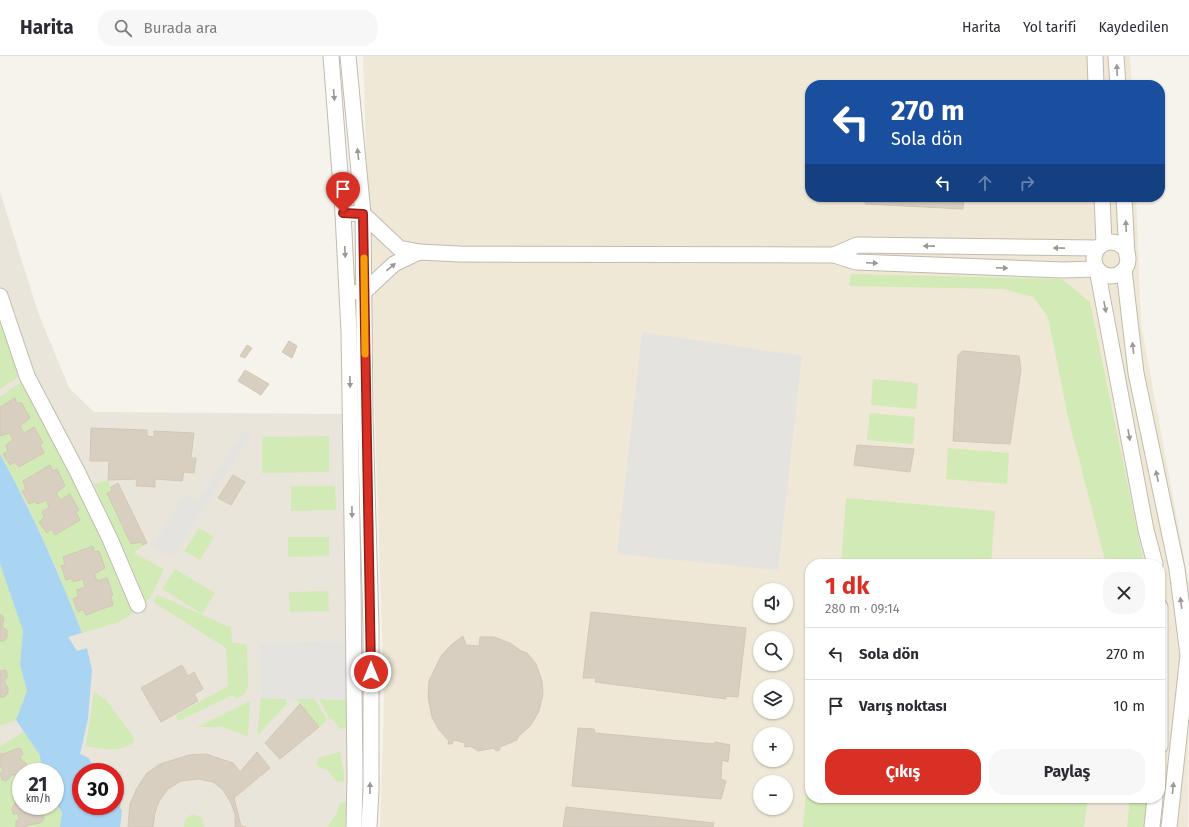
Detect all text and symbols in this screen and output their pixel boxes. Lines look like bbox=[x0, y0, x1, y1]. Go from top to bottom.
search box bbox=[98, 10, 378, 46]
text: Harita bbox=[20, 16, 74, 39]
icon: search bbox=[112, 17, 134, 39]
text: Burada ara bbox=[144, 19, 218, 37]
text: Harita bbox=[962, 19, 1001, 36]
text: Yol tarifi bbox=[1023, 19, 1076, 36]
text: Kaydedilen bbox=[1098, 19, 1169, 36]
one-way arrow bbox=[1114, 64, 1120, 77]
one-way arrow bbox=[331, 89, 338, 101]
text: 270 m bbox=[891, 94, 965, 127]
icon: left bbox=[825, 96, 877, 148]
text: Sola dön bbox=[891, 128, 963, 150]
one-way arrow bbox=[354, 148, 361, 160]
pin bbox=[326, 172, 360, 213]
icon: left bbox=[932, 172, 954, 194]
icon: ahead bbox=[974, 172, 996, 194]
icon: right bbox=[1016, 172, 1038, 194]
icon: arrive bbox=[332, 178, 354, 200]
one-way arrow bbox=[1122, 220, 1129, 232]
one-way arrow bbox=[922, 243, 935, 249]
one-way arrow bbox=[1052, 245, 1065, 251]
one-way arrow bbox=[342, 246, 349, 258]
one-way arrow bbox=[866, 260, 879, 266]
one-way arrow bbox=[385, 263, 396, 272]
one-way arrow bbox=[996, 264, 1008, 271]
one-way arrow bbox=[1102, 301, 1108, 313]
one-way arrow bbox=[1130, 342, 1136, 354]
one-way arrow bbox=[347, 376, 353, 389]
one-way arrow bbox=[1126, 429, 1132, 441]
one-way arrow bbox=[1154, 470, 1160, 482]
one-way arrow bbox=[349, 506, 355, 519]
text: 1 dk bbox=[825, 572, 869, 600]
button: close bbox=[1103, 572, 1145, 614]
map controls bbox=[753, 583, 793, 815]
button: sound bbox=[753, 583, 793, 623]
one-way arrow bbox=[1178, 597, 1184, 610]
text: 280 m · 09:14 bbox=[825, 601, 900, 616]
button: search bbox=[753, 631, 793, 671]
icon: left bbox=[825, 643, 847, 665]
text: Sola dön bbox=[859, 645, 919, 663]
text: 270 m bbox=[1106, 645, 1145, 663]
position arrow bbox=[350, 651, 392, 693]
button: layers bbox=[753, 679, 793, 719]
icon: arrive bbox=[825, 695, 847, 717]
text: Varış noktası bbox=[859, 697, 947, 715]
text: 10 m bbox=[1113, 697, 1145, 715]
button: + bbox=[753, 727, 793, 767]
button: Çıkış bbox=[825, 749, 981, 795]
button: Paylaş bbox=[989, 749, 1145, 795]
speed limit sign: 30 bbox=[72, 763, 124, 815]
text: 21 bbox=[28, 772, 48, 796]
button: − bbox=[753, 775, 793, 815]
one-way arrow bbox=[367, 782, 374, 794]
one-way arrow bbox=[1170, 782, 1177, 794]
text: km/h bbox=[26, 793, 50, 805]

